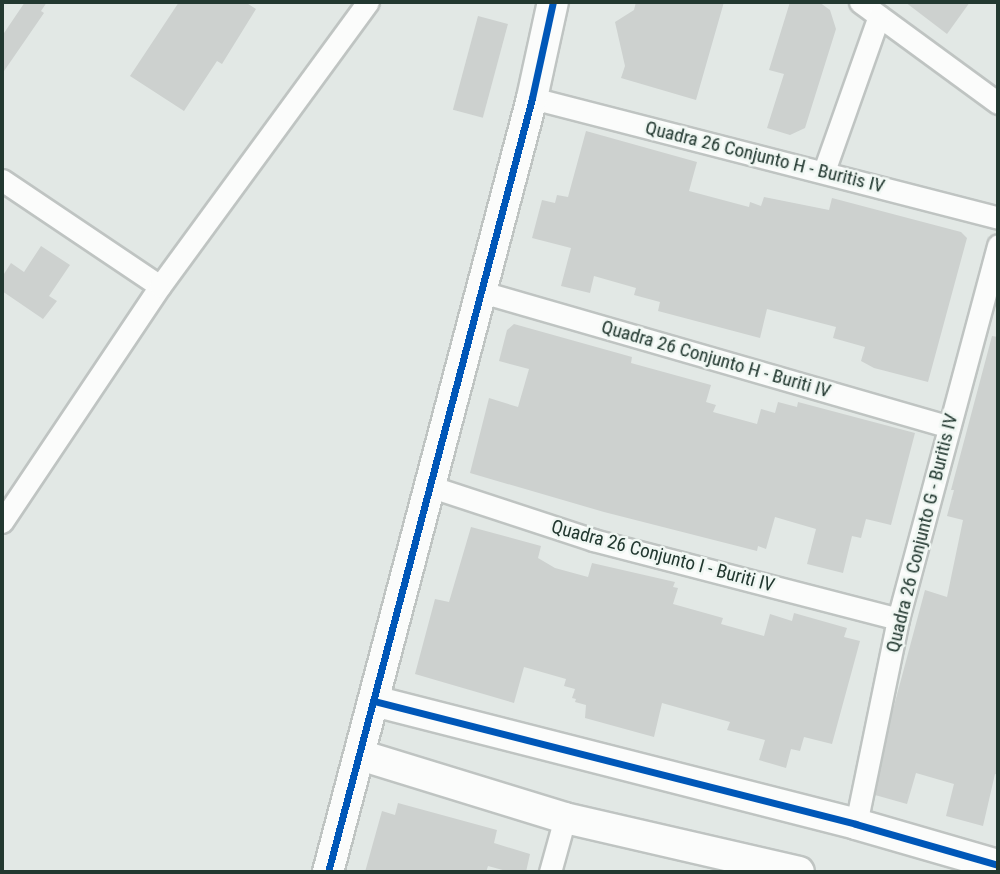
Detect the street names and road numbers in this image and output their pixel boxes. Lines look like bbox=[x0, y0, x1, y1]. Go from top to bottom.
street label: Quadra 26 Conjunto H - Buritis IV bbox=[643, 116, 887, 198]
street label: Quadra 26 Conjunto H - Buriti IV bbox=[599, 315, 833, 403]
street label: Quadra 26 Conjunto G - Buritis IV bbox=[881, 411, 963, 655]
street label: Quadra 26 Conjunto I - Buriti IV bbox=[549, 515, 777, 597]

